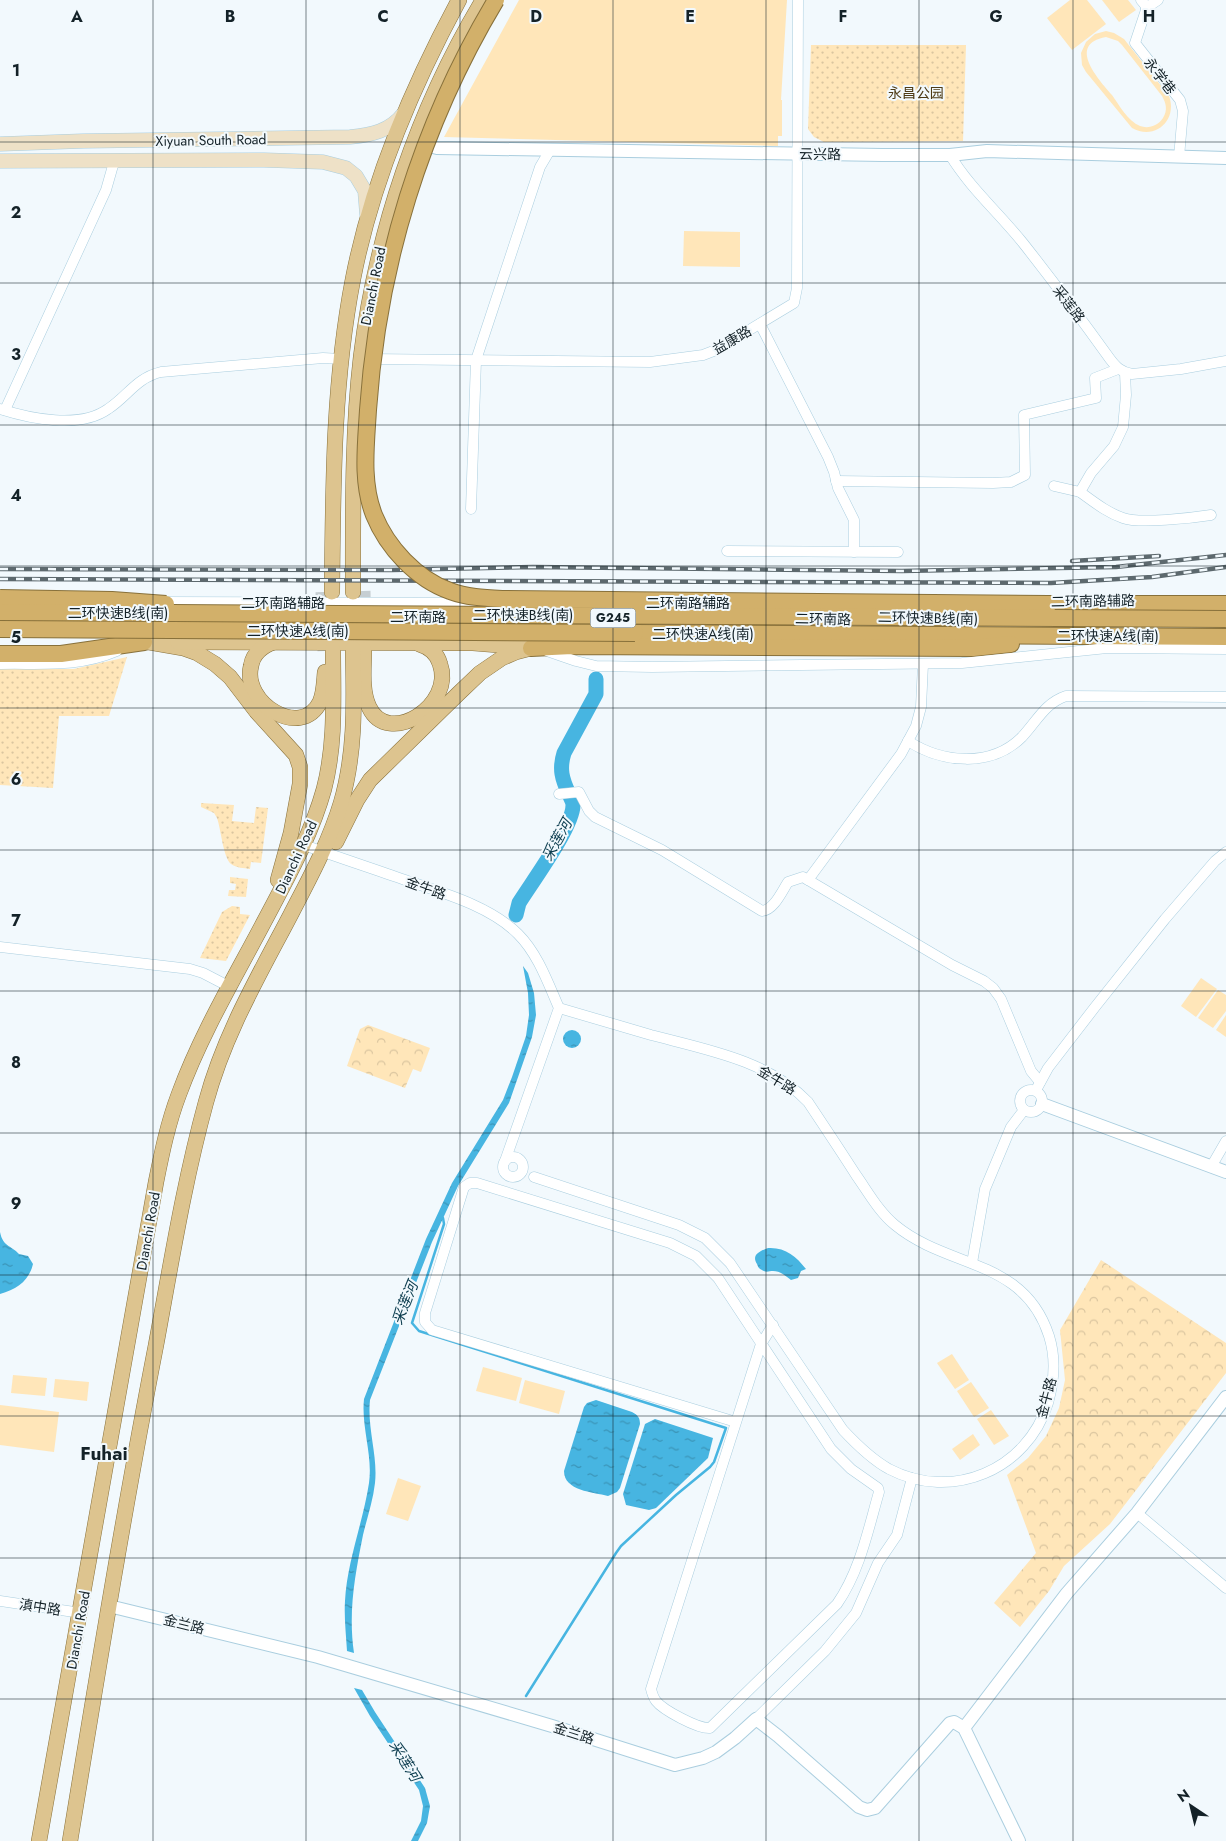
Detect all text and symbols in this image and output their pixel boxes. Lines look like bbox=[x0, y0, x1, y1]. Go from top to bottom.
text: A bbox=[70, 5, 83, 28]
text: B bbox=[225, 5, 235, 28]
text: C bbox=[377, 5, 389, 28]
text: D bbox=[530, 5, 542, 28]
text: E bbox=[685, 5, 695, 28]
text: F bbox=[839, 5, 847, 28]
text: G bbox=[989, 5, 1003, 28]
text: H bbox=[1143, 5, 1155, 28]
street label: 永学巷 bbox=[1139, 53, 1181, 99]
text: 1 bbox=[12, 59, 20, 82]
park label: 永昌公园 bbox=[888, 83, 944, 103]
street label: Xiyuan South Road bbox=[155, 129, 267, 151]
street label: 云兴路 bbox=[799, 144, 841, 164]
text: 2 bbox=[11, 201, 21, 224]
street label: Dianchi Road bbox=[356, 245, 390, 327]
street label: 采莲路 bbox=[1048, 281, 1090, 327]
street label: 益康路 bbox=[709, 321, 755, 359]
text: 3 bbox=[11, 343, 21, 366]
text: 4 bbox=[10, 484, 22, 507]
street label: 二环南路辅路 bbox=[1051, 590, 1135, 612]
street label: 二环南路辅路 bbox=[241, 593, 325, 613]
street label: 二环南路辅路 bbox=[646, 593, 730, 613]
street label: 二环快速B线(南) bbox=[68, 603, 168, 623]
street label: 二环快速B线(南) bbox=[473, 605, 573, 625]
street label: 二环南路 bbox=[390, 607, 446, 627]
street label: 二环快速B线(南) bbox=[878, 607, 978, 629]
road number: G245 bbox=[590, 608, 636, 628]
street label: 二环南路 bbox=[795, 609, 851, 629]
street label: 二环快速A线(南) bbox=[247, 621, 349, 641]
street label: 二环快速A线(南) bbox=[652, 624, 754, 644]
text: 5 bbox=[11, 626, 21, 649]
street label: 二环快速A线(南) bbox=[1057, 626, 1159, 646]
text: 6 bbox=[11, 768, 21, 791]
water label: 采莲河 bbox=[536, 812, 579, 865]
street label: Dianchi Road bbox=[270, 817, 322, 897]
street label: 金牛路 bbox=[403, 871, 449, 905]
text: 7 bbox=[11, 909, 21, 932]
text: 8 bbox=[11, 1051, 21, 1074]
street label: 金牛路 bbox=[754, 1061, 800, 1099]
street label: Dianchi Road bbox=[131, 1190, 165, 1272]
text: 9 bbox=[11, 1192, 21, 1215]
water label: 采莲河 bbox=[386, 1275, 425, 1328]
street label: 金牛路 bbox=[1031, 1375, 1061, 1421]
district label: Fuhai bbox=[80, 1440, 128, 1467]
street label: Dianchi Road bbox=[61, 1589, 95, 1671]
street label: 滇中路 bbox=[18, 1594, 62, 1620]
street label: 金兰路 bbox=[161, 1609, 207, 1639]
street label: 金兰路 bbox=[551, 1717, 597, 1749]
water label: 采莲河 bbox=[384, 1736, 428, 1788]
north arrow bbox=[1166, 1781, 1216, 1831]
text: N bbox=[1173, 1784, 1194, 1807]

